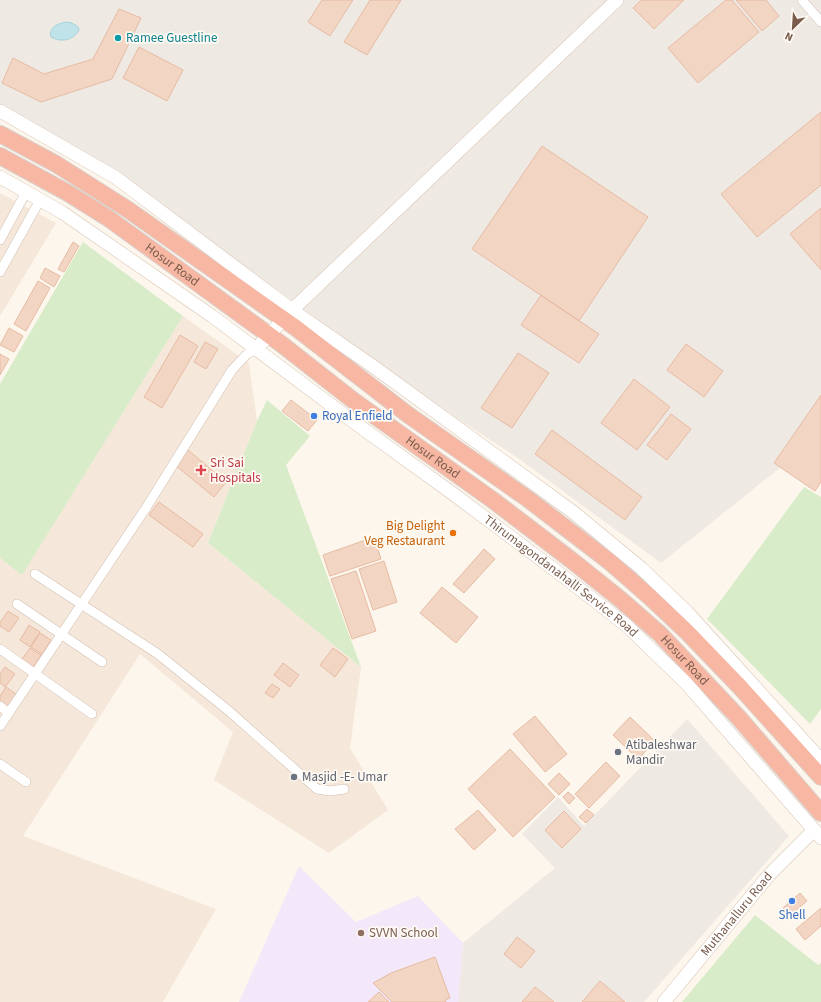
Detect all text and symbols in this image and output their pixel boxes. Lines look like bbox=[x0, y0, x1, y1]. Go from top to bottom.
north arrow bbox=[773, 8, 813, 48]
text: N bbox=[782, 28, 795, 45]
place label: Ramee Guestline bbox=[126, 29, 217, 47]
marker: Ramee Guestline bbox=[113, 33, 123, 43]
street label: Hosur Road bbox=[141, 239, 203, 291]
place label: Royal Enfield bbox=[322, 407, 392, 425]
marker: Royal Enfield bbox=[309, 411, 319, 421]
street label: Hosur Road bbox=[402, 432, 464, 483]
place label: Sri Sai Hospitals bbox=[210, 454, 261, 487]
marker: Sri Sai Hospitals bbox=[195, 464, 207, 476]
street label: Thirumagondanahalli Service Road bbox=[480, 511, 642, 641]
place label: Big Delight Veg Restaurant bbox=[364, 517, 446, 550]
marker: Big Delight Veg Restaurant bbox=[448, 528, 458, 538]
street label: Hosur Road bbox=[656, 631, 713, 689]
place label: Atibaleshwar Mandir bbox=[626, 736, 697, 769]
marker: Atibaleshwar Mandir bbox=[613, 747, 623, 757]
place label: Masjid -E- Umar bbox=[302, 768, 388, 786]
marker: Masjid -E- Umar bbox=[289, 772, 299, 782]
street label: Muthanalluru Road bbox=[697, 868, 777, 960]
marker: Shell bbox=[787, 896, 797, 906]
place label: Shell bbox=[778, 906, 806, 924]
place label: SVVN School bbox=[369, 924, 438, 942]
marker: SVVN School bbox=[356, 928, 366, 938]

